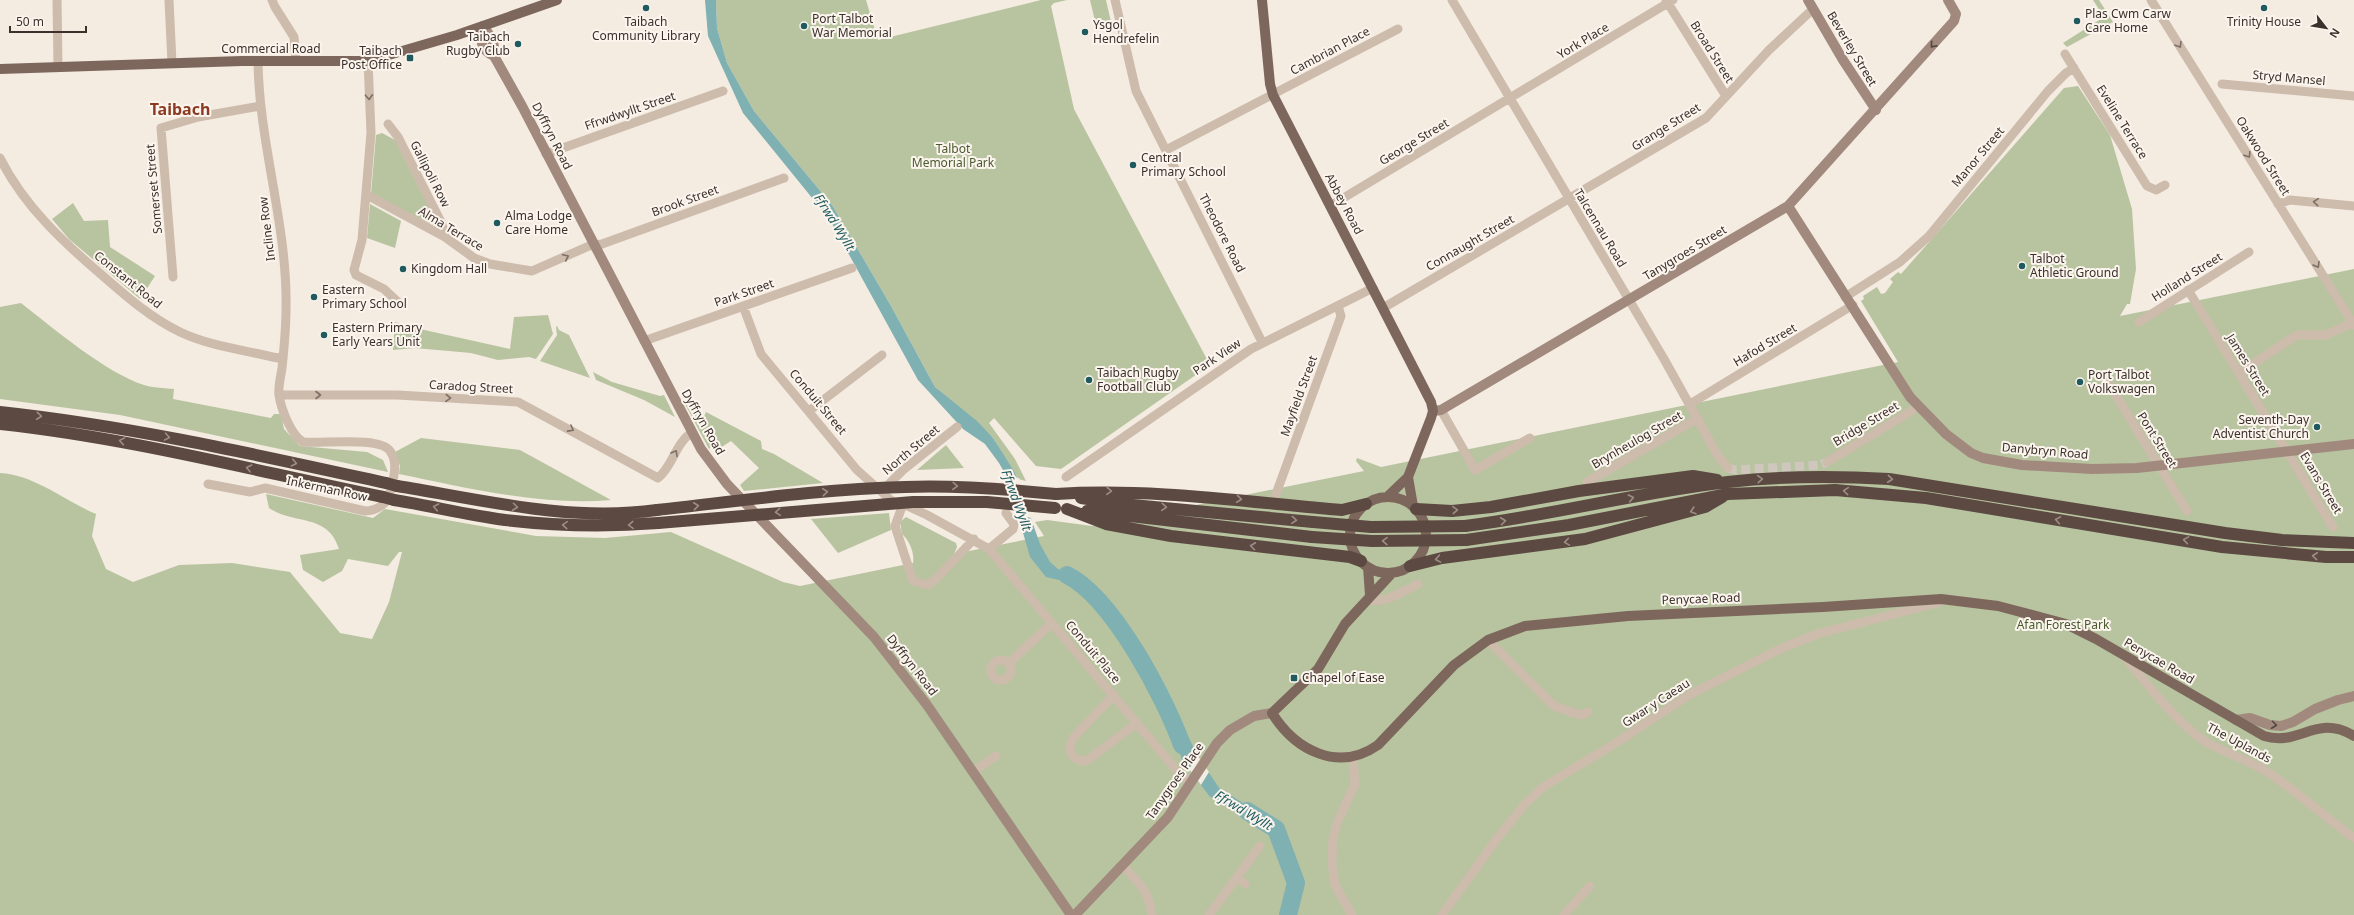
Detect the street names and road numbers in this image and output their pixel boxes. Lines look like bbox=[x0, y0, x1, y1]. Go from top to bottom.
street label: Beverley Street bbox=[1823, 8, 1882, 90]
street label: Broad Street bbox=[1687, 17, 1739, 87]
street label: York Place bbox=[1554, 18, 1612, 63]
street label: Cambrian Place bbox=[1287, 22, 1373, 79]
street label: Commercial Road bbox=[221, 40, 321, 57]
street label: Stryd Mansel bbox=[2252, 66, 2326, 89]
street label: Eveline Terrace bbox=[2093, 81, 2152, 162]
street label: Ffrwdwyllt Street bbox=[582, 87, 678, 134]
street label: Grange Street bbox=[1628, 98, 1704, 155]
street label: Dyffryn Road bbox=[528, 99, 577, 172]
street label: Oakwood Street bbox=[2232, 113, 2295, 199]
street label: George Street bbox=[1376, 114, 1452, 169]
street label: Manor Street bbox=[1947, 122, 2008, 190]
street label: Gallipoli Row bbox=[406, 138, 455, 210]
street label: Somerset Street bbox=[141, 143, 166, 235]
street label: Abbey Road bbox=[1321, 170, 1368, 237]
street label: Brook Street bbox=[649, 180, 721, 221]
street label: Talcennau Road bbox=[1570, 185, 1631, 270]
street label: Theodore Road bbox=[1195, 191, 1250, 275]
street label: Incline Row bbox=[254, 195, 279, 262]
street label: Alma Terrace bbox=[415, 202, 487, 255]
street label: Connaught Street bbox=[1422, 210, 1518, 275]
street label: Tanygroes Street bbox=[1640, 221, 1730, 284]
street label: Constant Road bbox=[91, 247, 166, 312]
street label: Holland Street bbox=[2148, 248, 2226, 305]
street label: Park Street bbox=[712, 274, 777, 311]
street label: Hafod Street bbox=[1730, 319, 1800, 370]
street label: James Street bbox=[2222, 330, 2275, 400]
street label: Park View bbox=[1189, 334, 1245, 379]
street label: Mayfield Street bbox=[1276, 352, 1321, 439]
street label: Conduit Street bbox=[786, 365, 851, 439]
street label: Caradog Street bbox=[428, 376, 514, 397]
street label: Dyffryn Road bbox=[678, 386, 729, 458]
street label: Bridge Street bbox=[1830, 397, 1902, 450]
street label: Brynheulog Street bbox=[1588, 406, 1686, 472]
street label: Pont Street bbox=[2134, 409, 2182, 471]
street label: North Street bbox=[879, 420, 943, 479]
street label: Danybryn Road bbox=[2001, 438, 2089, 463]
street label: Evans Street bbox=[2296, 449, 2347, 517]
street label: Inkerman Row bbox=[285, 472, 370, 505]
street label: Penycae Road bbox=[1661, 589, 1741, 608]
street label: Conduit Place bbox=[1062, 617, 1125, 687]
street label: Dyffryn Road bbox=[883, 630, 942, 699]
street label: Penycae Road bbox=[2121, 634, 2198, 688]
street label: Gwar y Caeau bbox=[1619, 674, 1693, 731]
street label: The Uplands bbox=[2204, 719, 2275, 767]
street label: Tanygroes Place bbox=[1142, 739, 1208, 823]

